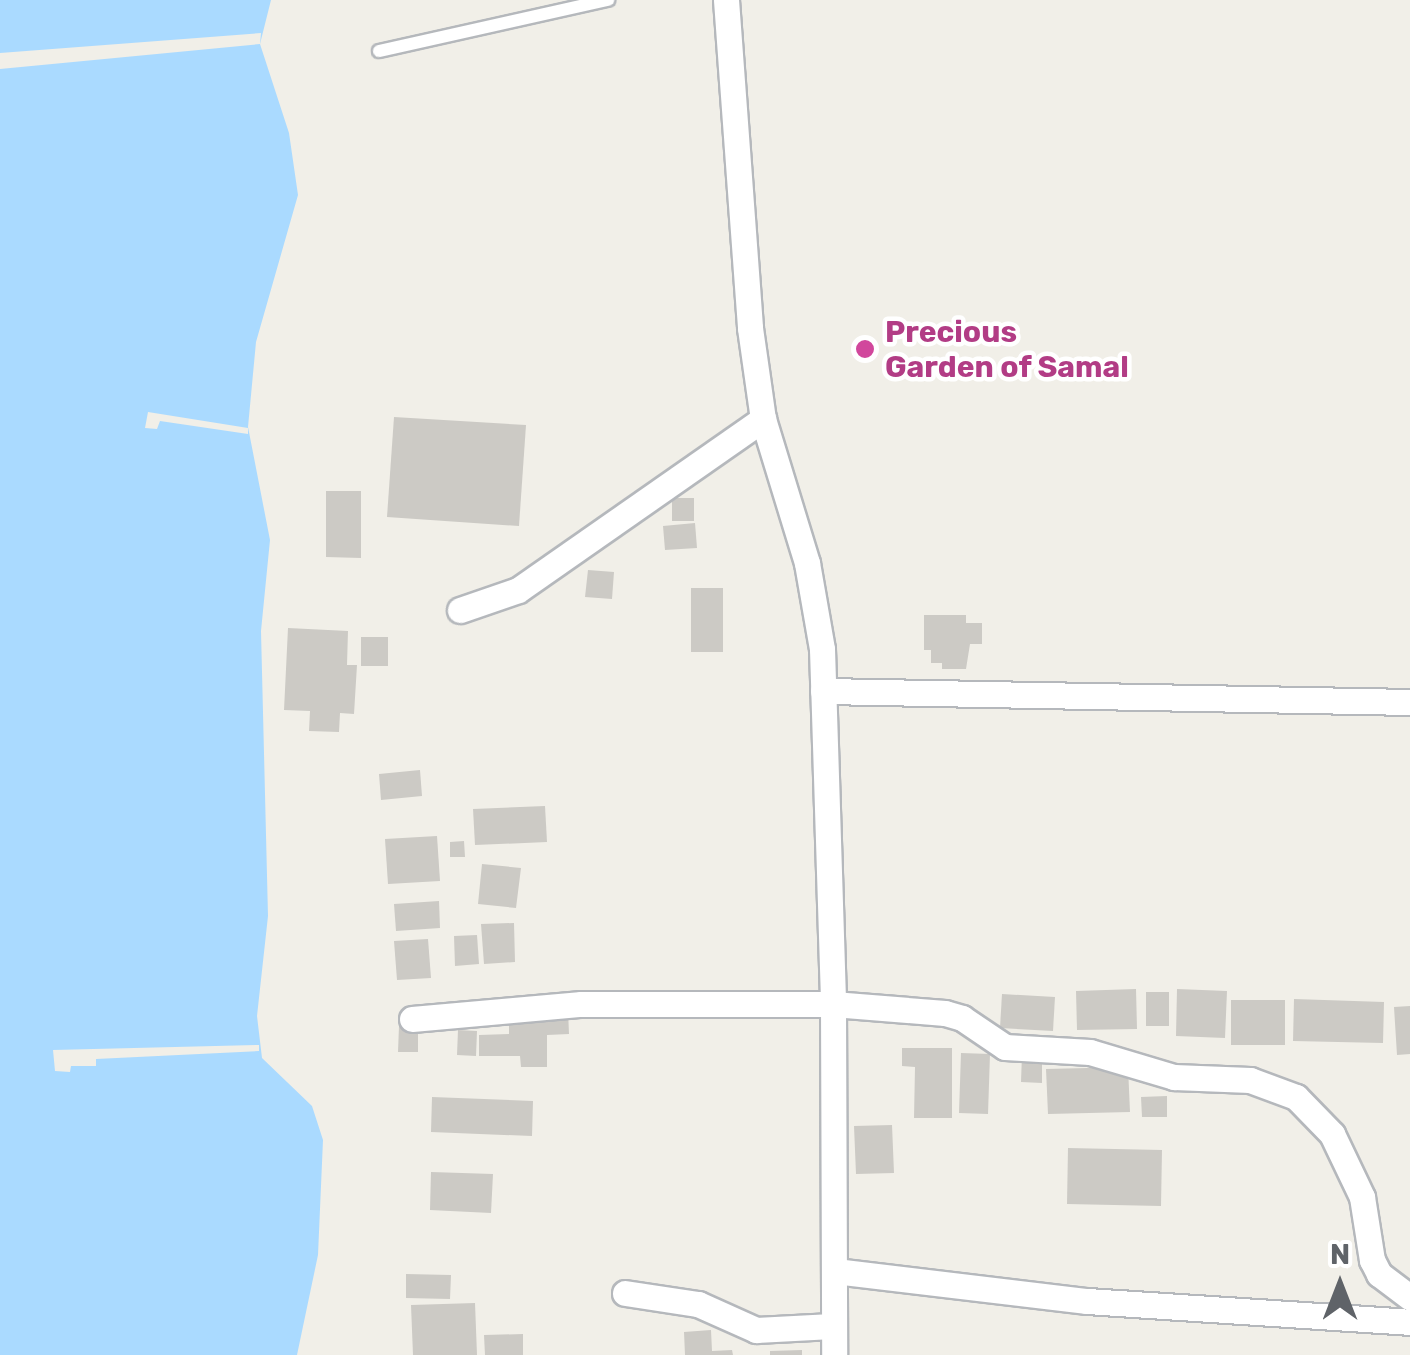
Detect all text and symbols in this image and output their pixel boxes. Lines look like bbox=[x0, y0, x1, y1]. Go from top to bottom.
place label: Precious Garden of Samal bbox=[885, 314, 1129, 384]
marker: Precious Garden of Samal bbox=[854, 338, 876, 360]
north arrow bbox=[1290, 1235, 1390, 1335]
text: N bbox=[1330, 1238, 1350, 1271]

